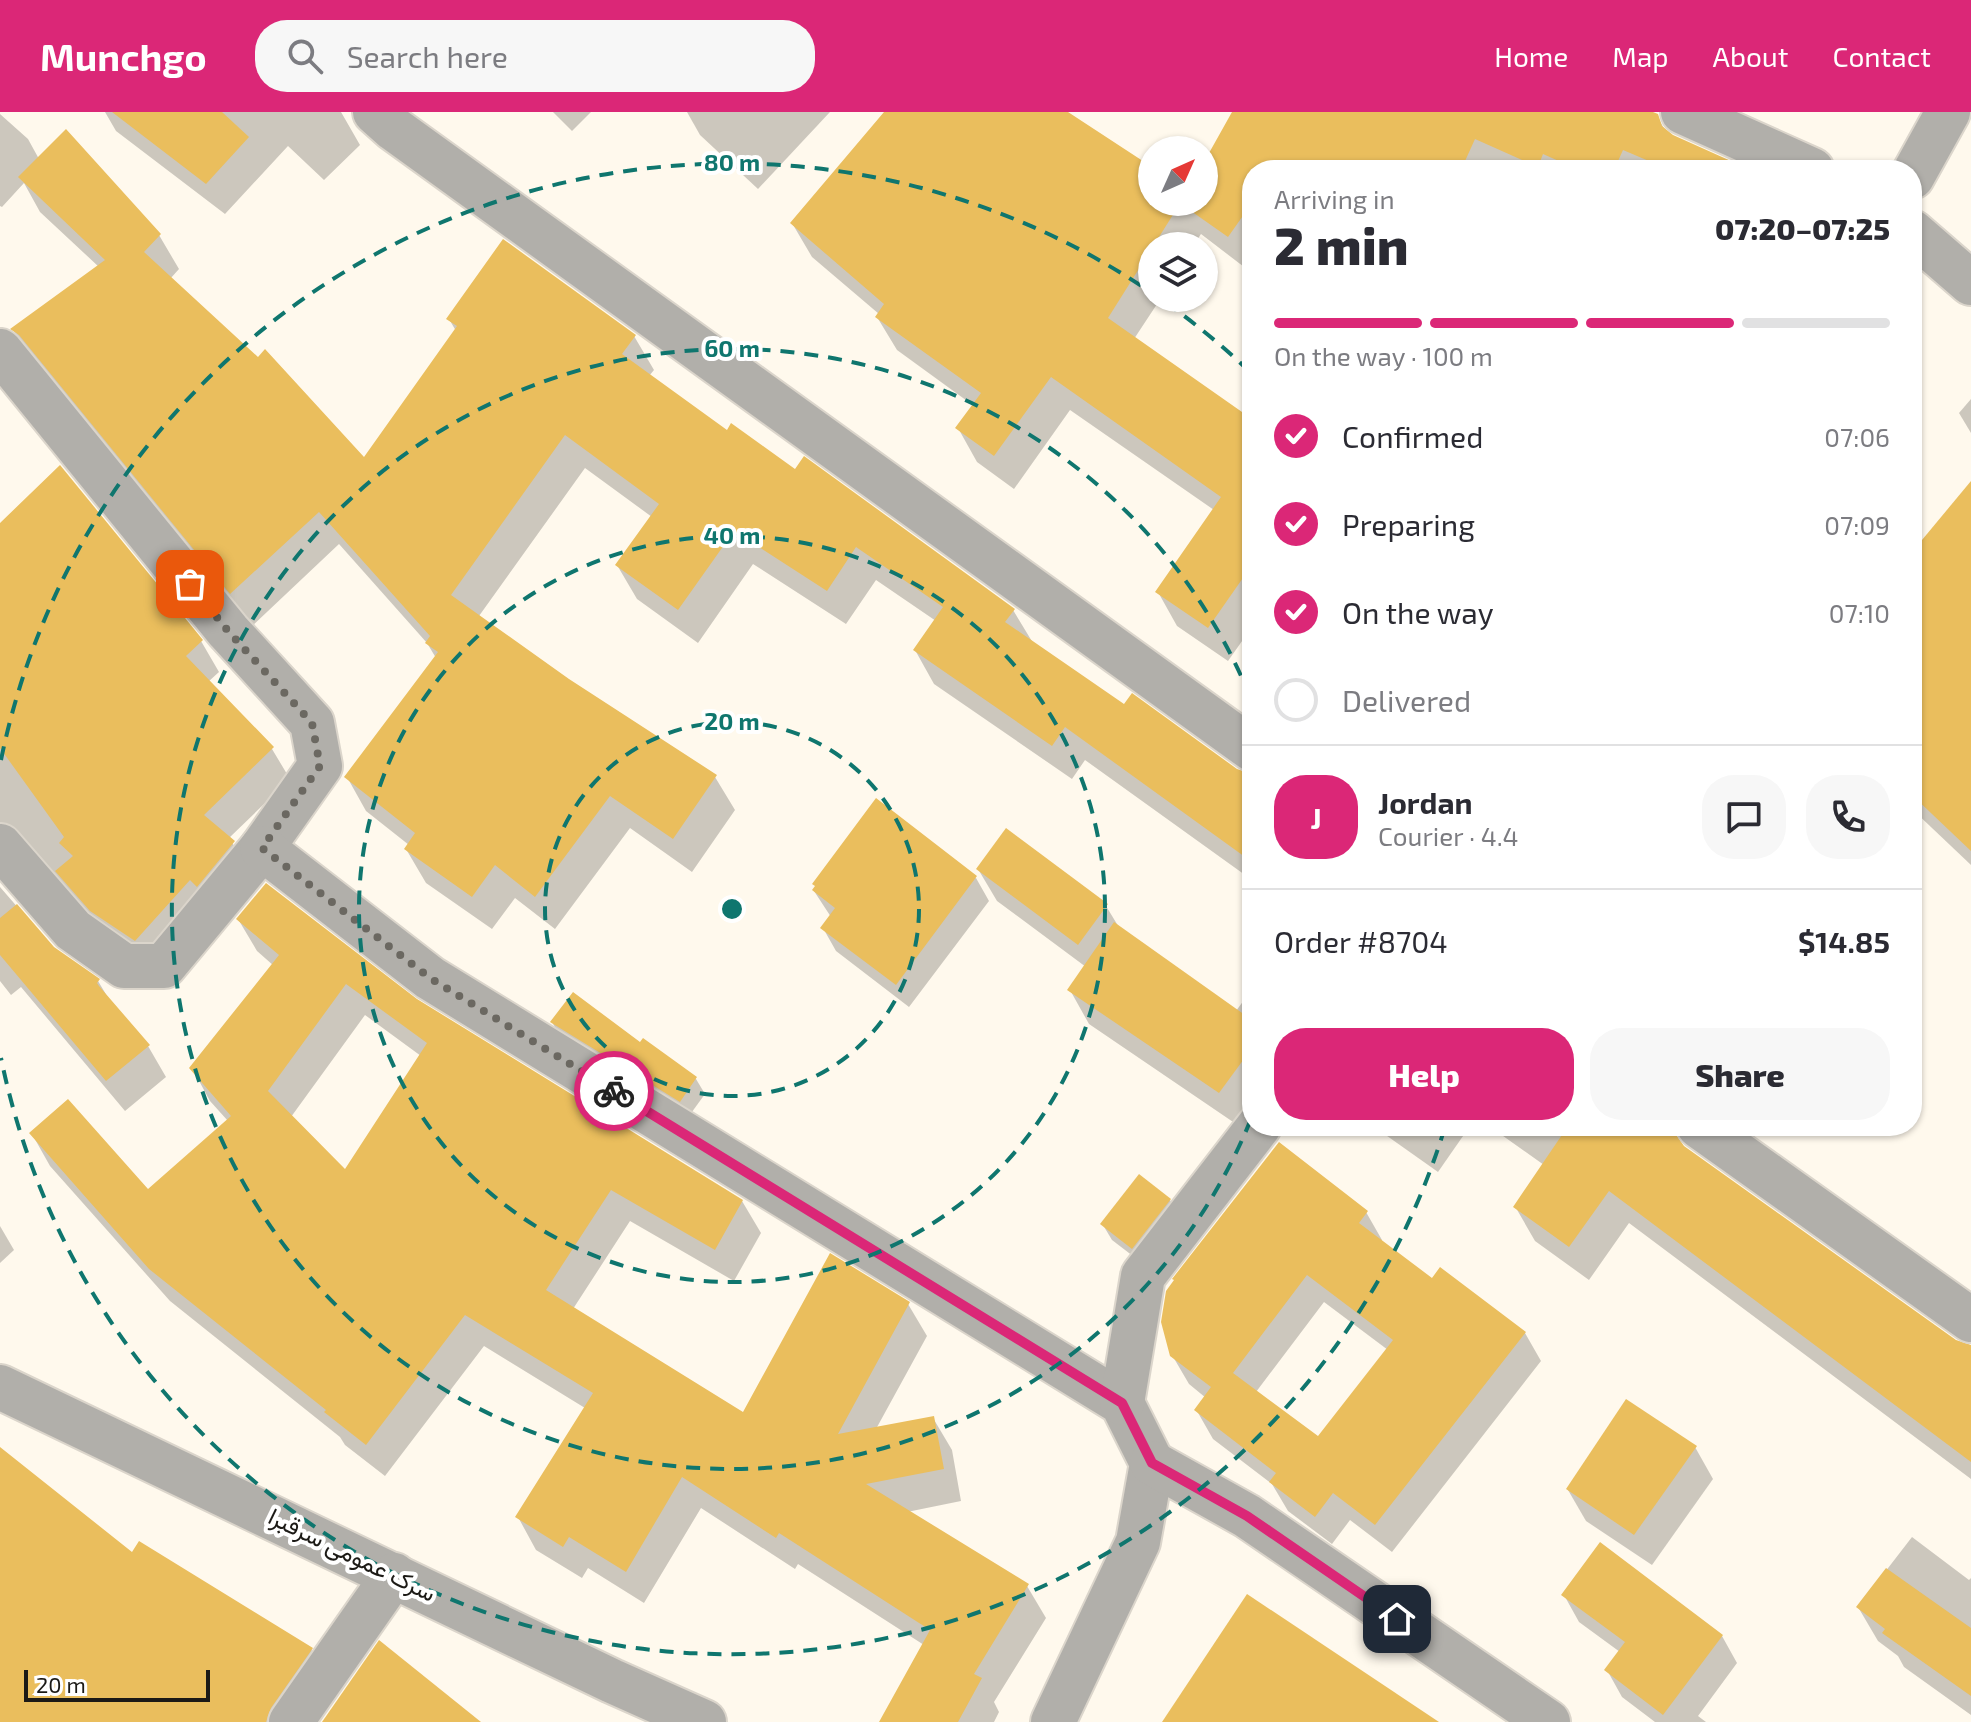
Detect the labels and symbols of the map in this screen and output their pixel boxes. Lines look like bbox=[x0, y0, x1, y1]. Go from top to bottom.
north arrow bbox=[1138, 136, 1218, 216]
text: 80 m bbox=[704, 147, 760, 176]
text: 60 m bbox=[704, 333, 760, 362]
text: 40 m bbox=[704, 520, 760, 549]
pin bbox=[156, 550, 224, 618]
text: 20 m bbox=[704, 706, 760, 735]
centre of rings bbox=[718, 895, 746, 923]
courier bbox=[574, 1051, 654, 1131]
street label: سرک عمومی سرقبرا bbox=[263, 1501, 441, 1608]
pin bbox=[1363, 1585, 1431, 1653]
scale bar bbox=[24, 1666, 210, 1702]

